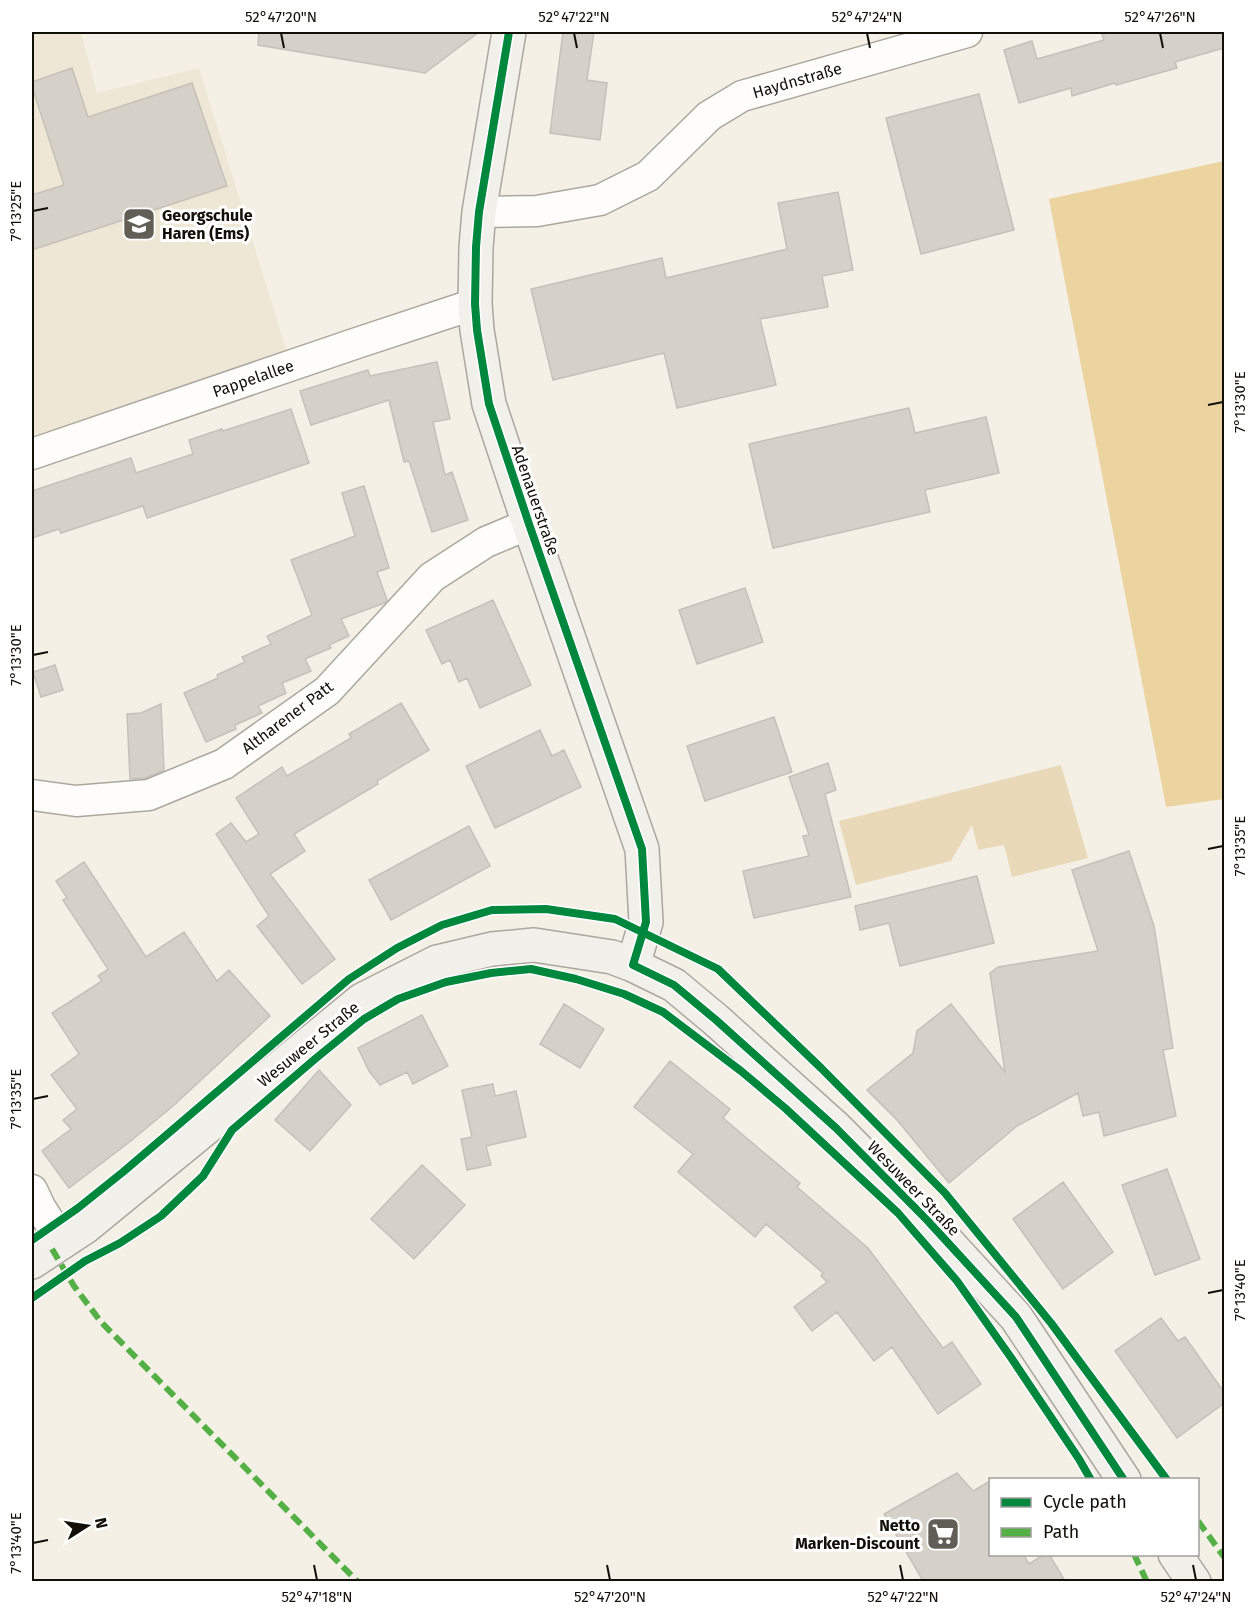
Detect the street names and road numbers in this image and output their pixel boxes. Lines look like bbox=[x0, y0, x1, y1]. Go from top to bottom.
street label: Haydnstraße bbox=[750, 59, 844, 102]
street label: Pappelallee bbox=[210, 356, 296, 401]
street label: Adenauerstraße bbox=[508, 443, 563, 558]
street label: Altharener Patt bbox=[238, 677, 337, 758]
street label: Wesuweer Straße bbox=[254, 998, 363, 1091]
street label: Wesuweer Straße bbox=[863, 1137, 964, 1240]

